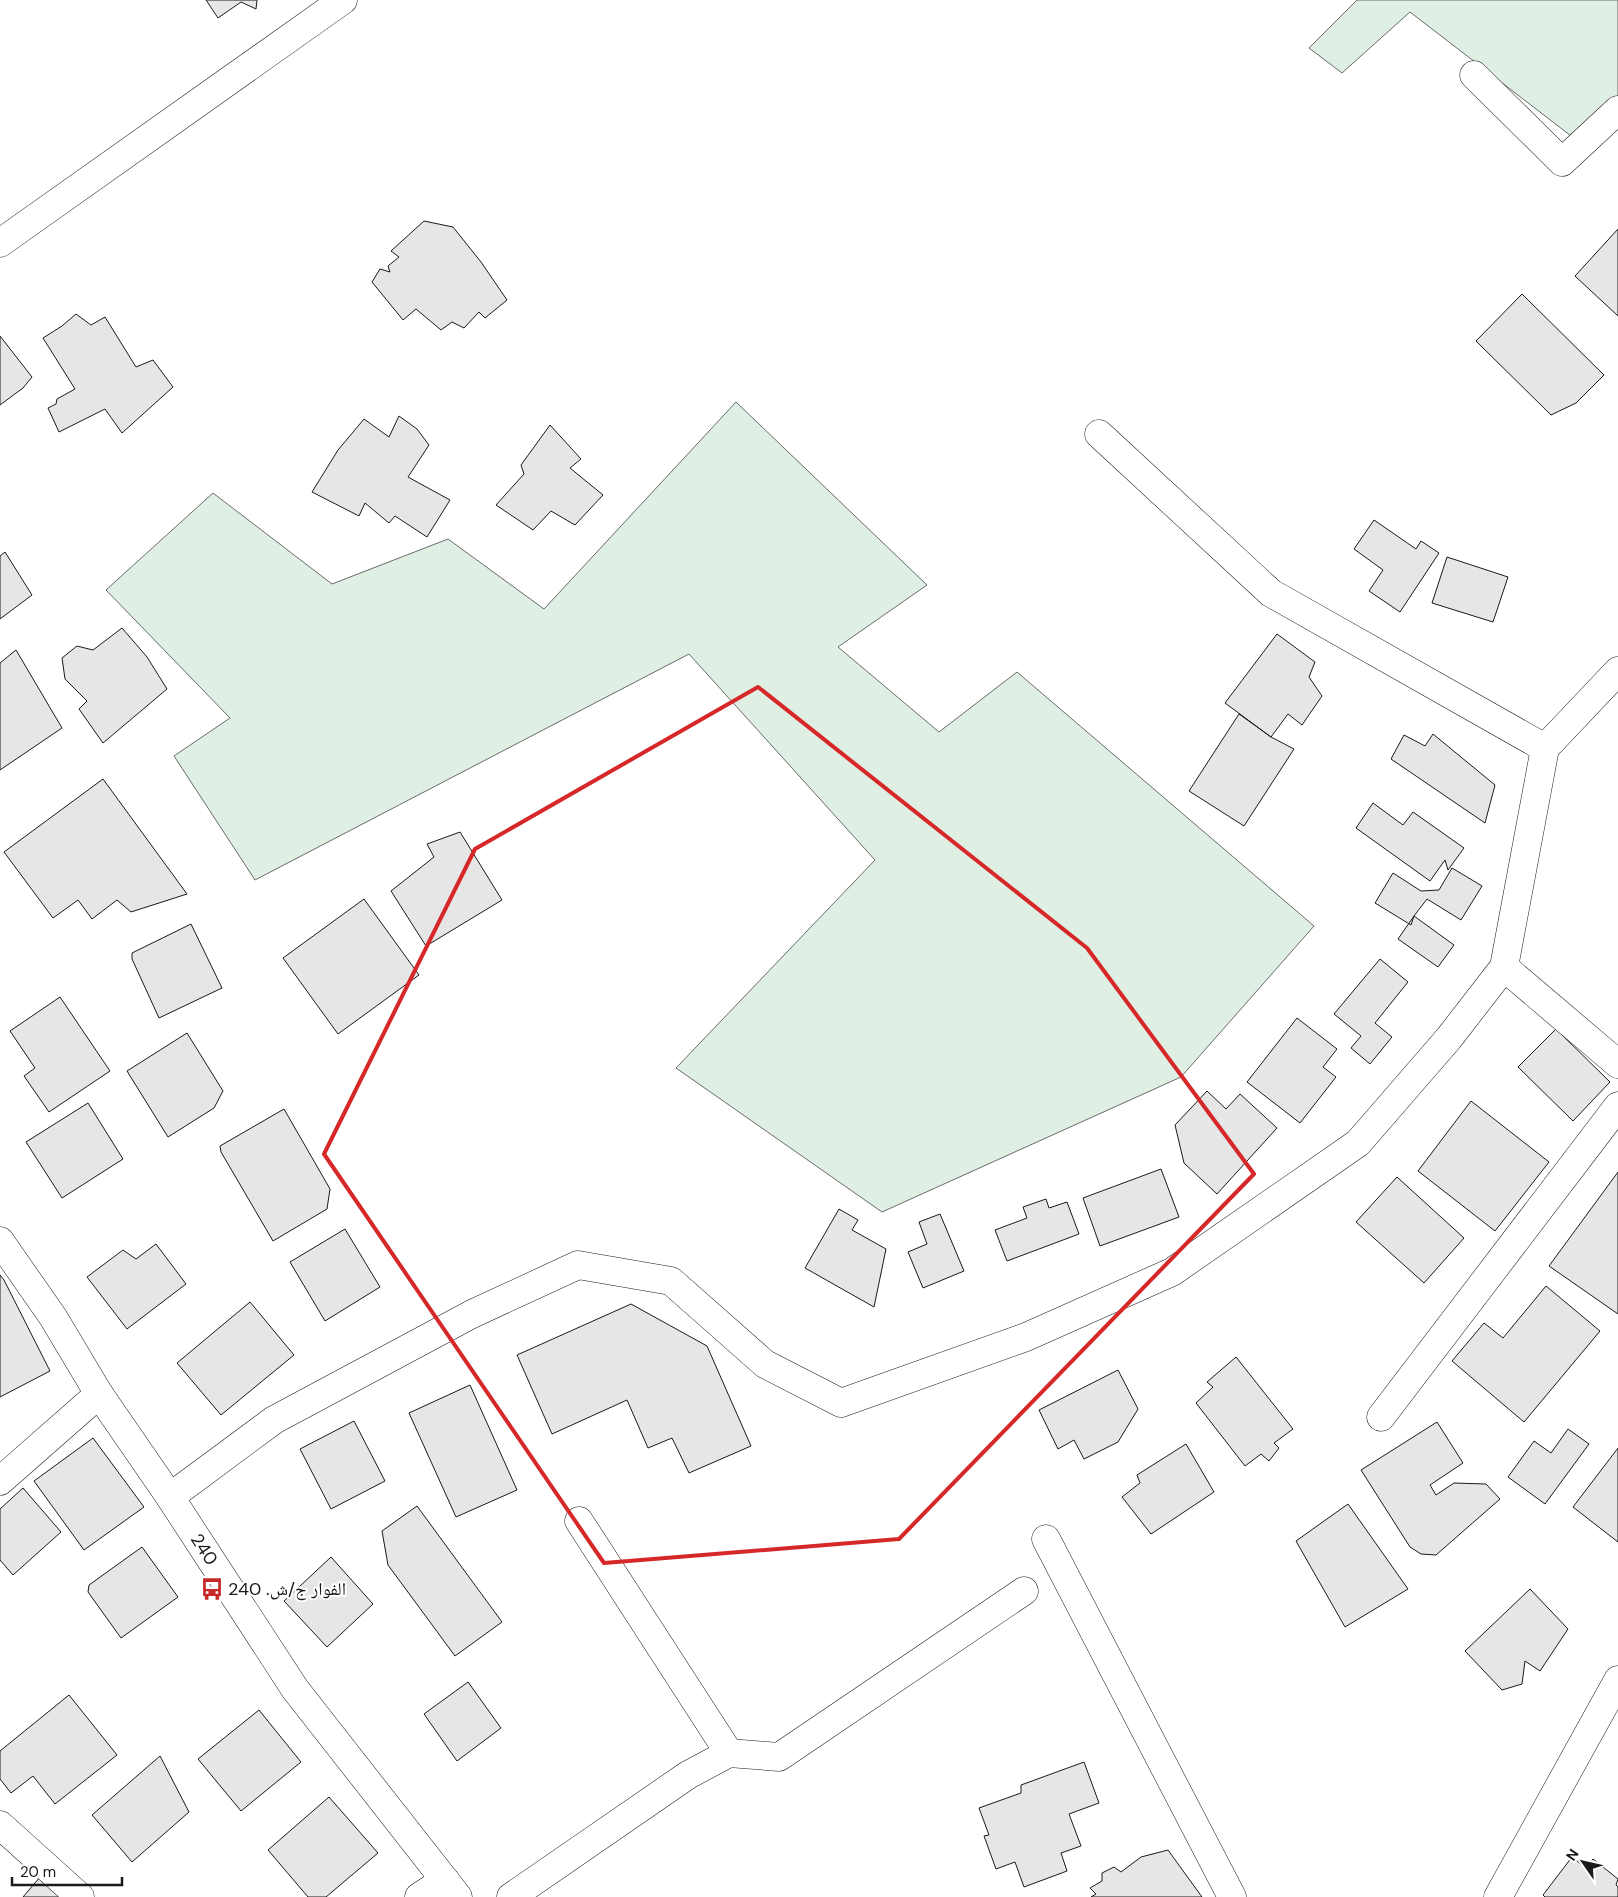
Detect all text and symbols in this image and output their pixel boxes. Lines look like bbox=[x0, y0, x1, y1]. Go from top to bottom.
street label: 240 bbox=[185, 1529, 223, 1570]
bus stop icon: الفوار ج/ش. 240 bbox=[199, 1576, 225, 1602]
place label: الفوار ج/ش. 240 bbox=[228, 1577, 346, 1601]
north arrow bbox=[1558, 1837, 1608, 1887]
text: N bbox=[1562, 1845, 1583, 1864]
scale bar bbox=[12, 1854, 122, 1886]
text: 20 m bbox=[20, 1862, 56, 1882]

